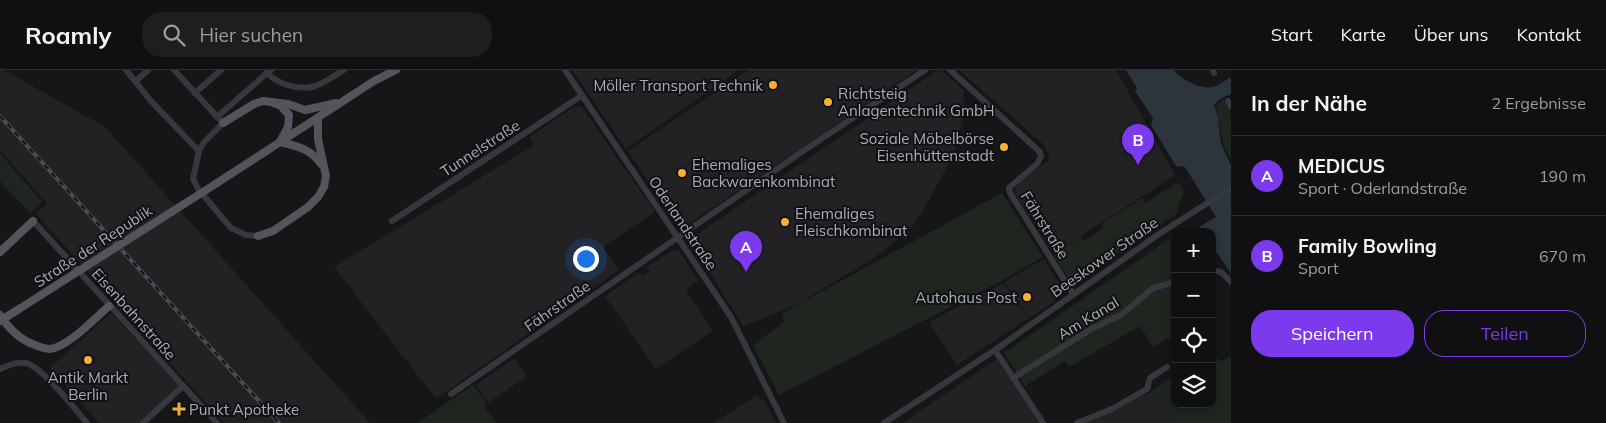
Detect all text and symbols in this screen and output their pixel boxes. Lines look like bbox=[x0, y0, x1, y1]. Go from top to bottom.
search box bbox=[142, 12, 492, 57]
text: Roamly bbox=[25, 20, 112, 50]
icon: search bbox=[160, 21, 188, 49]
text: Hier suchen bbox=[200, 23, 303, 47]
text: Start bbox=[1271, 23, 1312, 46]
text: Karte bbox=[1340, 23, 1386, 46]
text: Über uns bbox=[1414, 23, 1489, 46]
text: Kontakt bbox=[1517, 23, 1581, 46]
place label: Möller Transport Technik bbox=[593, 76, 763, 95]
marker: Möller Transport Technik bbox=[767, 79, 779, 91]
place label: Richtsteig Anlagentechnik GmbH bbox=[838, 84, 995, 120]
text: In der Nähe bbox=[1251, 90, 1367, 116]
text: 2 Ergebnisse bbox=[1491, 93, 1586, 113]
marker: Richtsteig Anlagentechnik GmbH bbox=[822, 96, 834, 108]
street label: Tunnelstraße bbox=[437, 115, 523, 181]
pin: B bbox=[1122, 124, 1154, 165]
place label: Soziale Möbelbörse Eisenhüttenstadt bbox=[859, 129, 994, 165]
marker: Soziale Möbelbörse Eisenhüttenstadt bbox=[998, 141, 1010, 153]
text: MEDICUS bbox=[1298, 154, 1385, 178]
place label: Ehemaliges Backwarenkombinat bbox=[692, 155, 835, 191]
text: A bbox=[1261, 166, 1273, 186]
text: 190 m bbox=[1539, 166, 1586, 186]
marker: Ehemaliges Backwarenkombinat bbox=[676, 167, 688, 179]
street label: Oderlandstraße bbox=[645, 172, 721, 274]
text: Sport · Oderlandstraße bbox=[1298, 178, 1467, 198]
street label: Fährstraße bbox=[1017, 188, 1073, 262]
street label: Straße der Republik bbox=[30, 201, 156, 291]
place label: Ehemaliges Fleischkombinat bbox=[795, 204, 907, 240]
street label: Beeskower Straße bbox=[1047, 213, 1161, 301]
marker: Ehemaliges Fleischkombinat bbox=[779, 216, 791, 228]
map controls bbox=[1171, 228, 1216, 408]
button: + bbox=[1171, 228, 1216, 273]
pin: A bbox=[730, 231, 762, 272]
text: Family Bowling bbox=[1298, 234, 1437, 258]
your location bbox=[573, 246, 599, 272]
text: B bbox=[1261, 246, 1273, 266]
text: 670 m bbox=[1539, 246, 1586, 266]
text: Sport bbox=[1298, 258, 1339, 278]
street label: Eisenbahnstraße bbox=[88, 264, 180, 364]
button: − bbox=[1171, 273, 1216, 318]
street label: Fährstraße bbox=[520, 276, 594, 336]
place label: Autohaus Post bbox=[915, 288, 1017, 307]
marker: Autohaus Post bbox=[1021, 291, 1033, 303]
street label: Am Kanal bbox=[1054, 292, 1122, 344]
button: Speichern bbox=[1251, 310, 1414, 357]
button: Teilen bbox=[1424, 310, 1586, 357]
button: locate bbox=[1171, 318, 1216, 363]
marker: Antik Markt Berlin bbox=[82, 354, 94, 366]
button: layers bbox=[1171, 363, 1216, 408]
place label: Antik Markt Berlin bbox=[48, 368, 128, 404]
place label: Punkt Apotheke bbox=[189, 400, 299, 419]
marker: Punkt Apotheke bbox=[173, 403, 185, 415]

